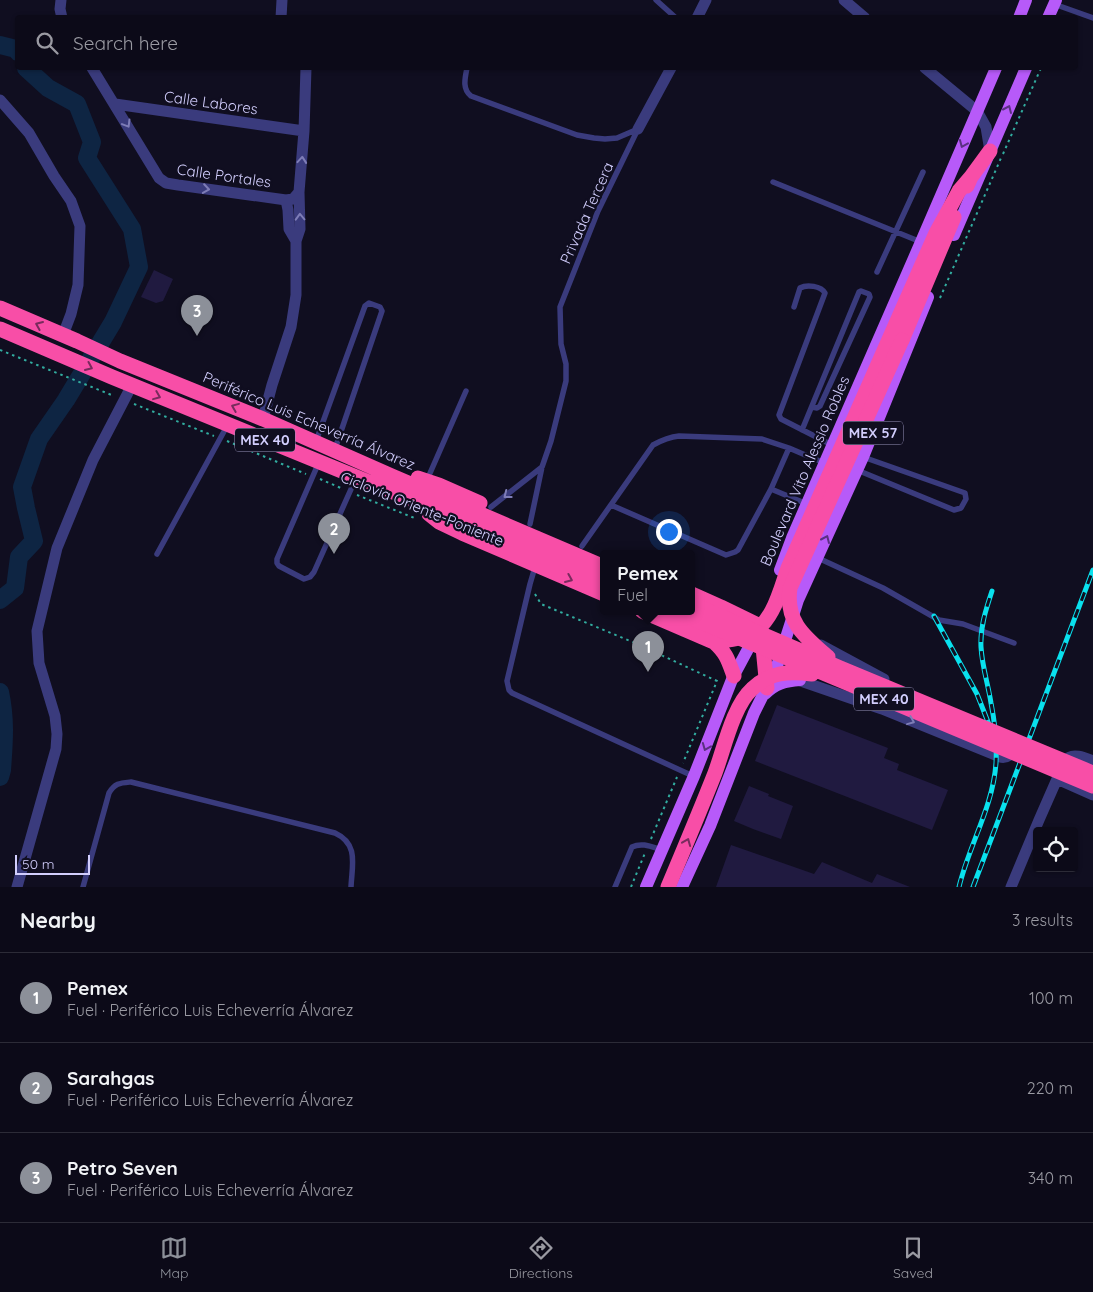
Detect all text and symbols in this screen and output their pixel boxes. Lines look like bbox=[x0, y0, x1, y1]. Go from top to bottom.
search box bbox=[15, 15, 1078, 70]
icon: search bbox=[33, 29, 61, 57]
text: Search here bbox=[73, 31, 178, 55]
street label: Calle Labores bbox=[163, 87, 259, 118]
one-way arrow bbox=[1002, 105, 1013, 114]
one-way arrow bbox=[120, 118, 130, 127]
one-way arrow bbox=[958, 139, 969, 148]
one-way arrow bbox=[296, 155, 307, 163]
street label: Calle Portales bbox=[176, 159, 272, 192]
street label: Privada Tercera bbox=[556, 159, 617, 267]
one-way arrow bbox=[202, 184, 211, 194]
one-way arrow bbox=[295, 212, 305, 220]
pin: 3 bbox=[181, 295, 213, 336]
one-way arrow bbox=[35, 320, 44, 331]
one-way arrow bbox=[84, 361, 93, 371]
street label: Periférico Luis Echeverría Álvarez bbox=[200, 367, 418, 474]
street label: Boulevard Vito Alessio Robles bbox=[756, 373, 853, 569]
one-way arrow bbox=[152, 389, 161, 400]
one-way arrow bbox=[231, 403, 240, 413]
road number: MEX 57 bbox=[843, 422, 903, 444]
road number: MEX 40 bbox=[235, 428, 295, 452]
street label: Ciclovía Oriente-Poniente bbox=[338, 467, 507, 550]
one-way arrow bbox=[503, 489, 512, 498]
pin: 2 bbox=[318, 513, 350, 554]
your location bbox=[656, 519, 682, 545]
one-way arrow bbox=[820, 535, 831, 544]
popup bbox=[600, 550, 695, 615]
text: Pemex bbox=[617, 561, 678, 585]
one-way arrow bbox=[564, 573, 573, 584]
text: Fuel bbox=[617, 585, 648, 605]
pin: 1 bbox=[632, 631, 664, 672]
road number: MEX 40 bbox=[854, 688, 914, 711]
one-way arrow bbox=[906, 715, 915, 725]
one-way arrow bbox=[702, 742, 712, 751]
map controls bbox=[1033, 827, 1078, 872]
button: locate bbox=[1033, 827, 1078, 872]
one-way arrow bbox=[681, 838, 691, 847]
scale bar bbox=[15, 852, 90, 875]
text: 50 m bbox=[22, 855, 55, 873]
text: Nearby bbox=[20, 907, 96, 933]
text: 3 results bbox=[1012, 910, 1073, 930]
text: Pemex bbox=[67, 976, 127, 1000]
text: 1 bbox=[33, 988, 39, 1008]
text: 100 m bbox=[1029, 988, 1073, 1008]
text: Fuel · Periférico Luis Echeverría Álvarez bbox=[67, 1000, 353, 1020]
text: Sarahgas bbox=[67, 1066, 154, 1090]
text: 2 bbox=[31, 1078, 41, 1098]
text: 220 m bbox=[1027, 1078, 1073, 1098]
text: Fuel · Periférico Luis Echeverría Álvarez bbox=[67, 1090, 353, 1110]
text: Petro Seven bbox=[67, 1156, 178, 1180]
text: 3 bbox=[32, 1168, 40, 1188]
text: 340 m bbox=[1028, 1168, 1073, 1188]
text: Fuel · Periférico Luis Echeverría Álvarez bbox=[67, 1180, 353, 1200]
tab: Map bbox=[160, 1234, 189, 1282]
tab: Directions bbox=[509, 1234, 573, 1282]
tab: Saved bbox=[893, 1234, 933, 1282]

